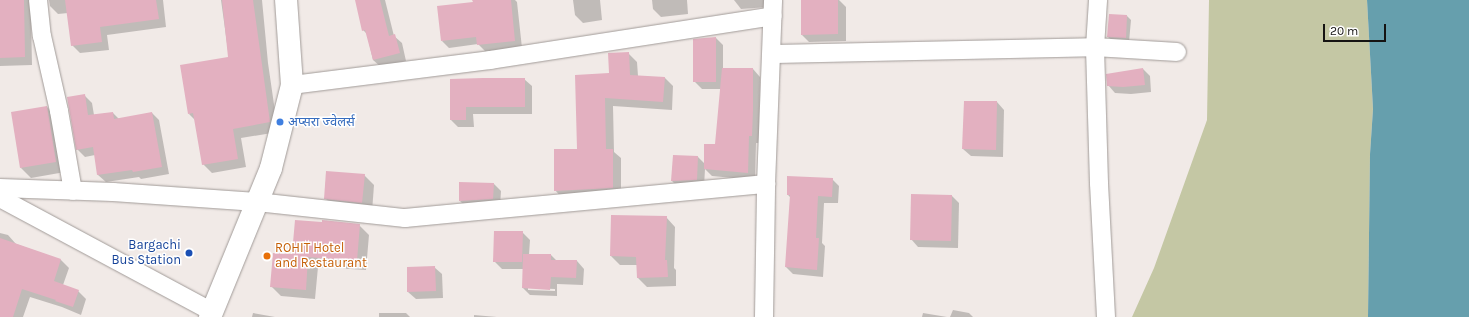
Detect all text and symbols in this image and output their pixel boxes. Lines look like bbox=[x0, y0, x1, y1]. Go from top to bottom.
scale bar bbox=[1325, 16, 1388, 42]
text: 20 m bbox=[1330, 24, 1358, 38]
place label: अप्सरा ज्वेलर्स bbox=[288, 114, 355, 130]
marker: अप्सरा ज्वेलर्स bbox=[275, 117, 285, 127]
place label: Bargachi Bus Station bbox=[112, 238, 181, 269]
place label: ROHIT Hotel and Restaurant bbox=[275, 241, 367, 272]
marker: Bargachi Bus Station bbox=[184, 248, 194, 258]
marker: ROHIT Hotel and Restaurant bbox=[262, 251, 272, 261]

